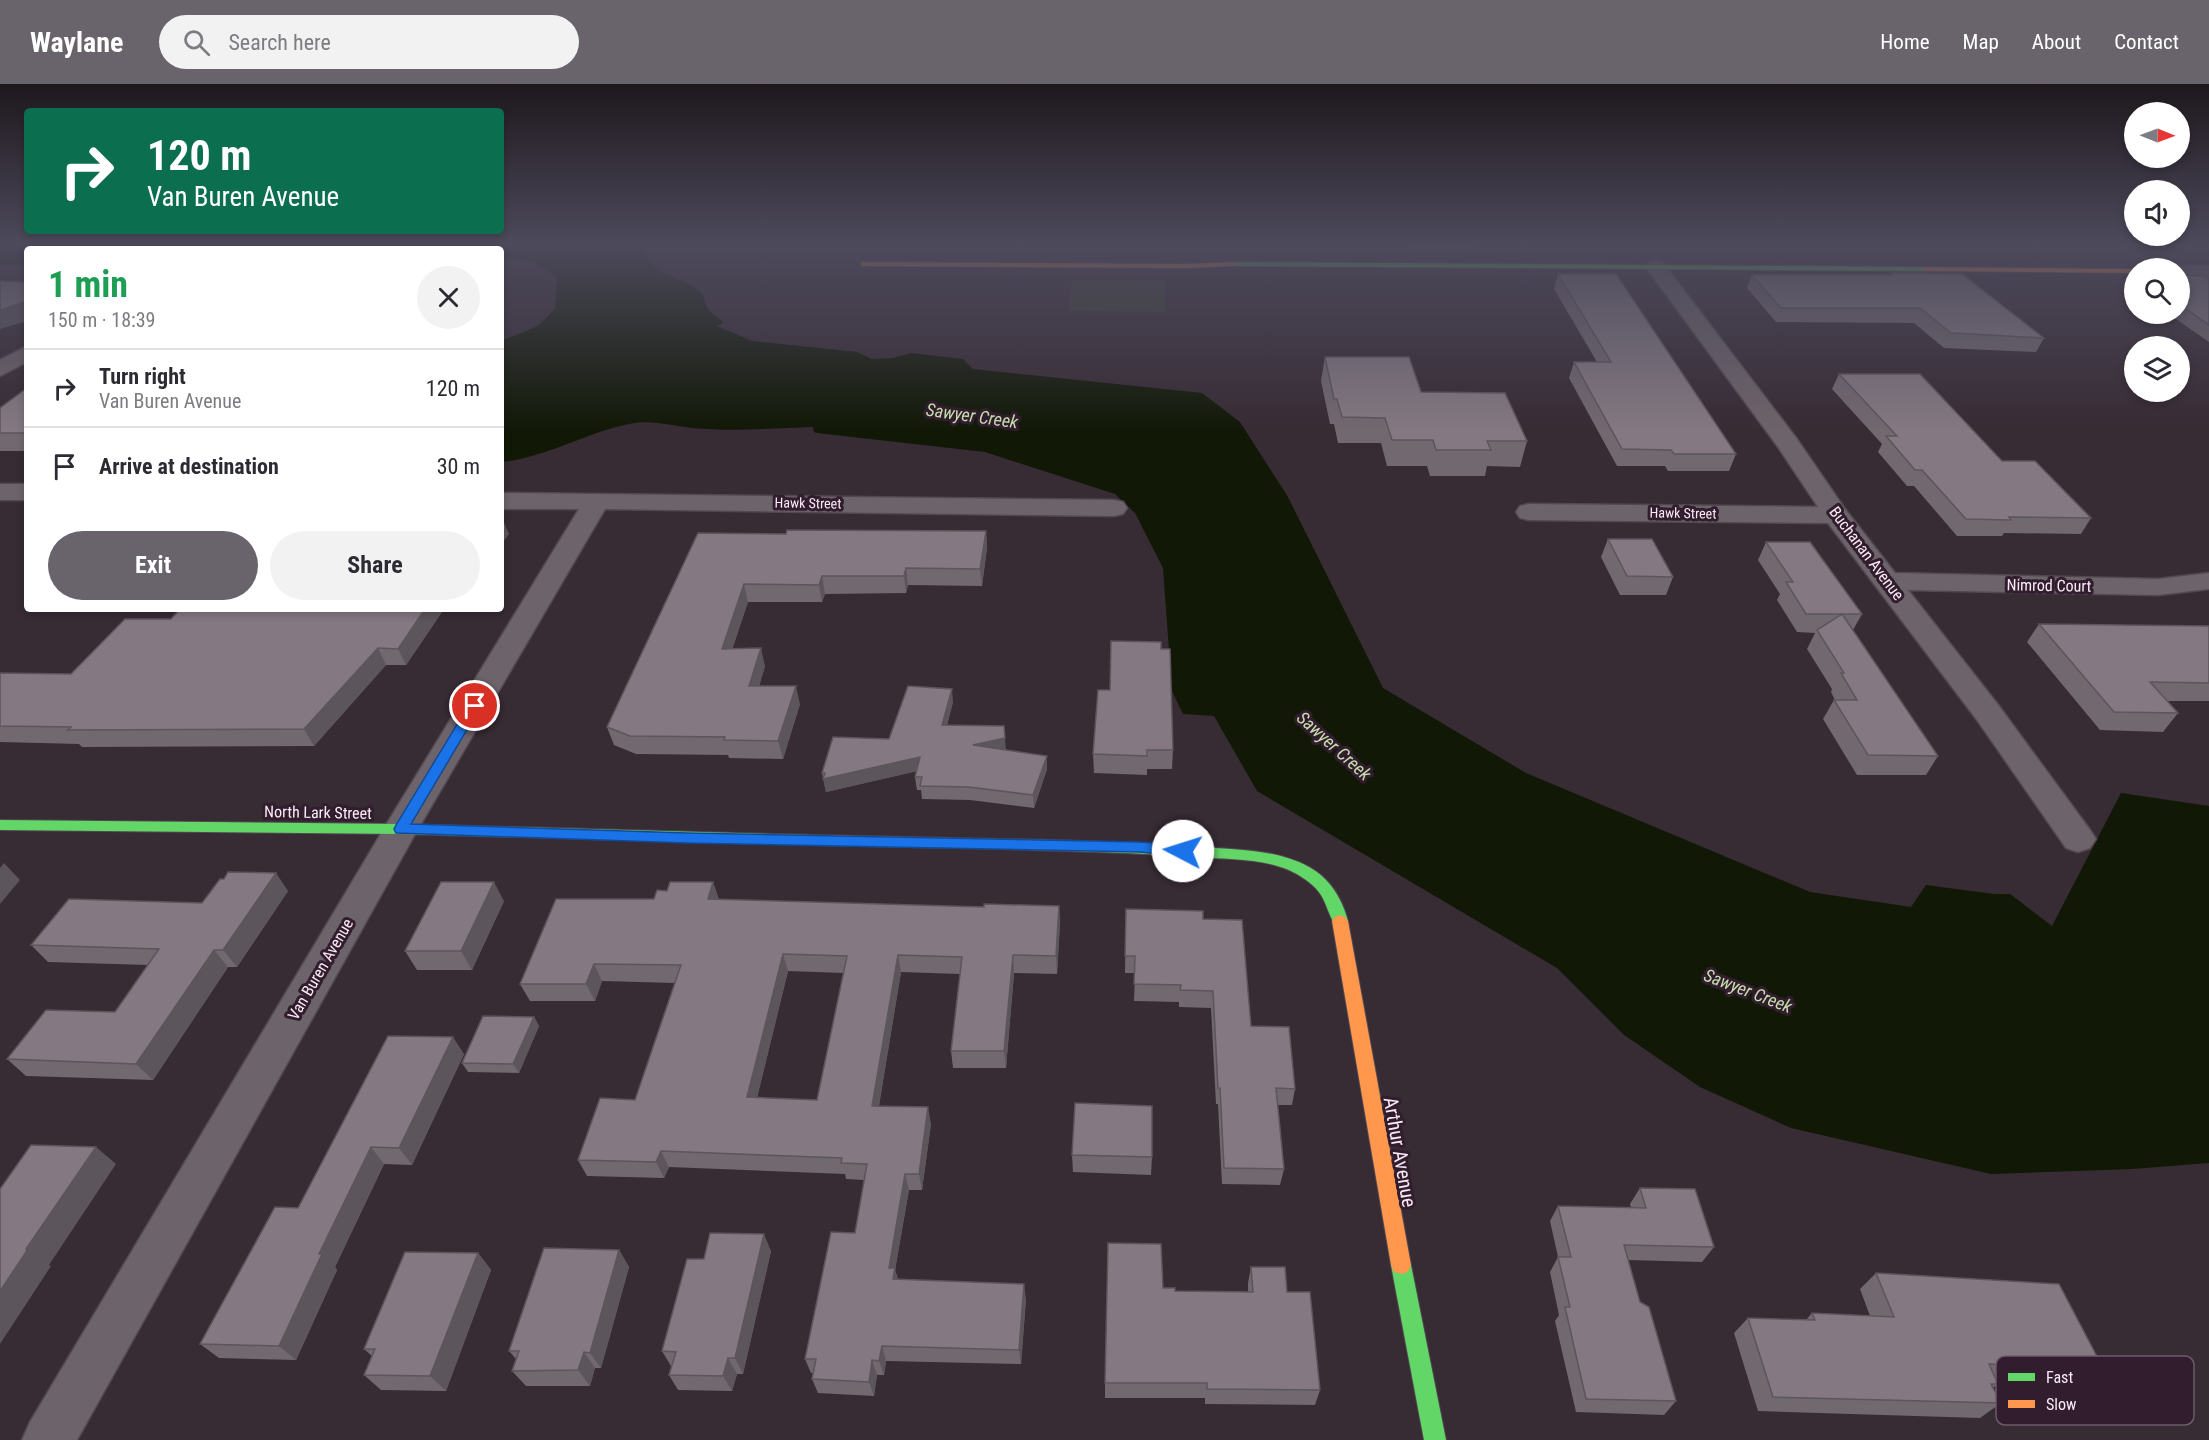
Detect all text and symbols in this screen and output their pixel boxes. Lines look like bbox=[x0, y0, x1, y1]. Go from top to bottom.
search box bbox=[159, 15, 579, 69]
text: Waylane bbox=[30, 26, 123, 59]
icon: search bbox=[180, 26, 213, 59]
text: Search here bbox=[228, 30, 331, 55]
text: Home bbox=[1880, 30, 1930, 54]
text: Map bbox=[1963, 30, 1999, 54]
text: About bbox=[2032, 30, 2081, 54]
text: Contact bbox=[2114, 30, 2179, 54]
north arrow bbox=[2124, 102, 2190, 168]
map controls bbox=[2124, 102, 2190, 402]
text: 120 m bbox=[147, 131, 252, 180]
icon: right bbox=[48, 132, 126, 210]
button: sound bbox=[2124, 180, 2190, 246]
text: Van Buren Avenue bbox=[147, 181, 339, 213]
button: search bbox=[2124, 258, 2190, 324]
text: 1 min bbox=[48, 264, 128, 306]
button: close bbox=[417, 266, 480, 329]
text: 150 m · 18:39 bbox=[48, 308, 155, 332]
button: layers bbox=[2124, 336, 2190, 402]
text: Turn right bbox=[99, 364, 186, 389]
icon: right bbox=[48, 372, 81, 405]
text: 120 m bbox=[426, 376, 480, 401]
text: Van Buren Avenue bbox=[99, 389, 241, 413]
water label: Sawyer Creek bbox=[925, 399, 1021, 433]
icon: arrive bbox=[48, 450, 81, 483]
text: Arrive at destination bbox=[99, 454, 279, 479]
text: 30 m bbox=[437, 454, 480, 479]
street label: Hawk Street bbox=[774, 494, 842, 512]
street label: Buchanan Avenue bbox=[1825, 503, 1908, 604]
street label: Hawk Street bbox=[1649, 504, 1717, 522]
button: Exit bbox=[48, 531, 258, 600]
button: Share bbox=[270, 531, 480, 600]
street label: Nimrod Court bbox=[2006, 575, 2092, 596]
pin bbox=[449, 680, 500, 731]
icon: arrive bbox=[458, 689, 491, 722]
water label: Sawyer Creek bbox=[1293, 707, 1377, 785]
street label: North Lark Street bbox=[264, 802, 372, 823]
position arrow bbox=[1151, 819, 1215, 883]
street label: Van Buren Avenue bbox=[284, 915, 357, 1023]
water label: Sawyer Creek bbox=[1701, 964, 1796, 1017]
street label: Arthur Avenue bbox=[1378, 1095, 1422, 1209]
legend bbox=[1996, 1356, 2194, 1425]
text: Fast bbox=[2046, 1368, 2073, 1387]
text: Slow bbox=[2046, 1395, 2076, 1414]

